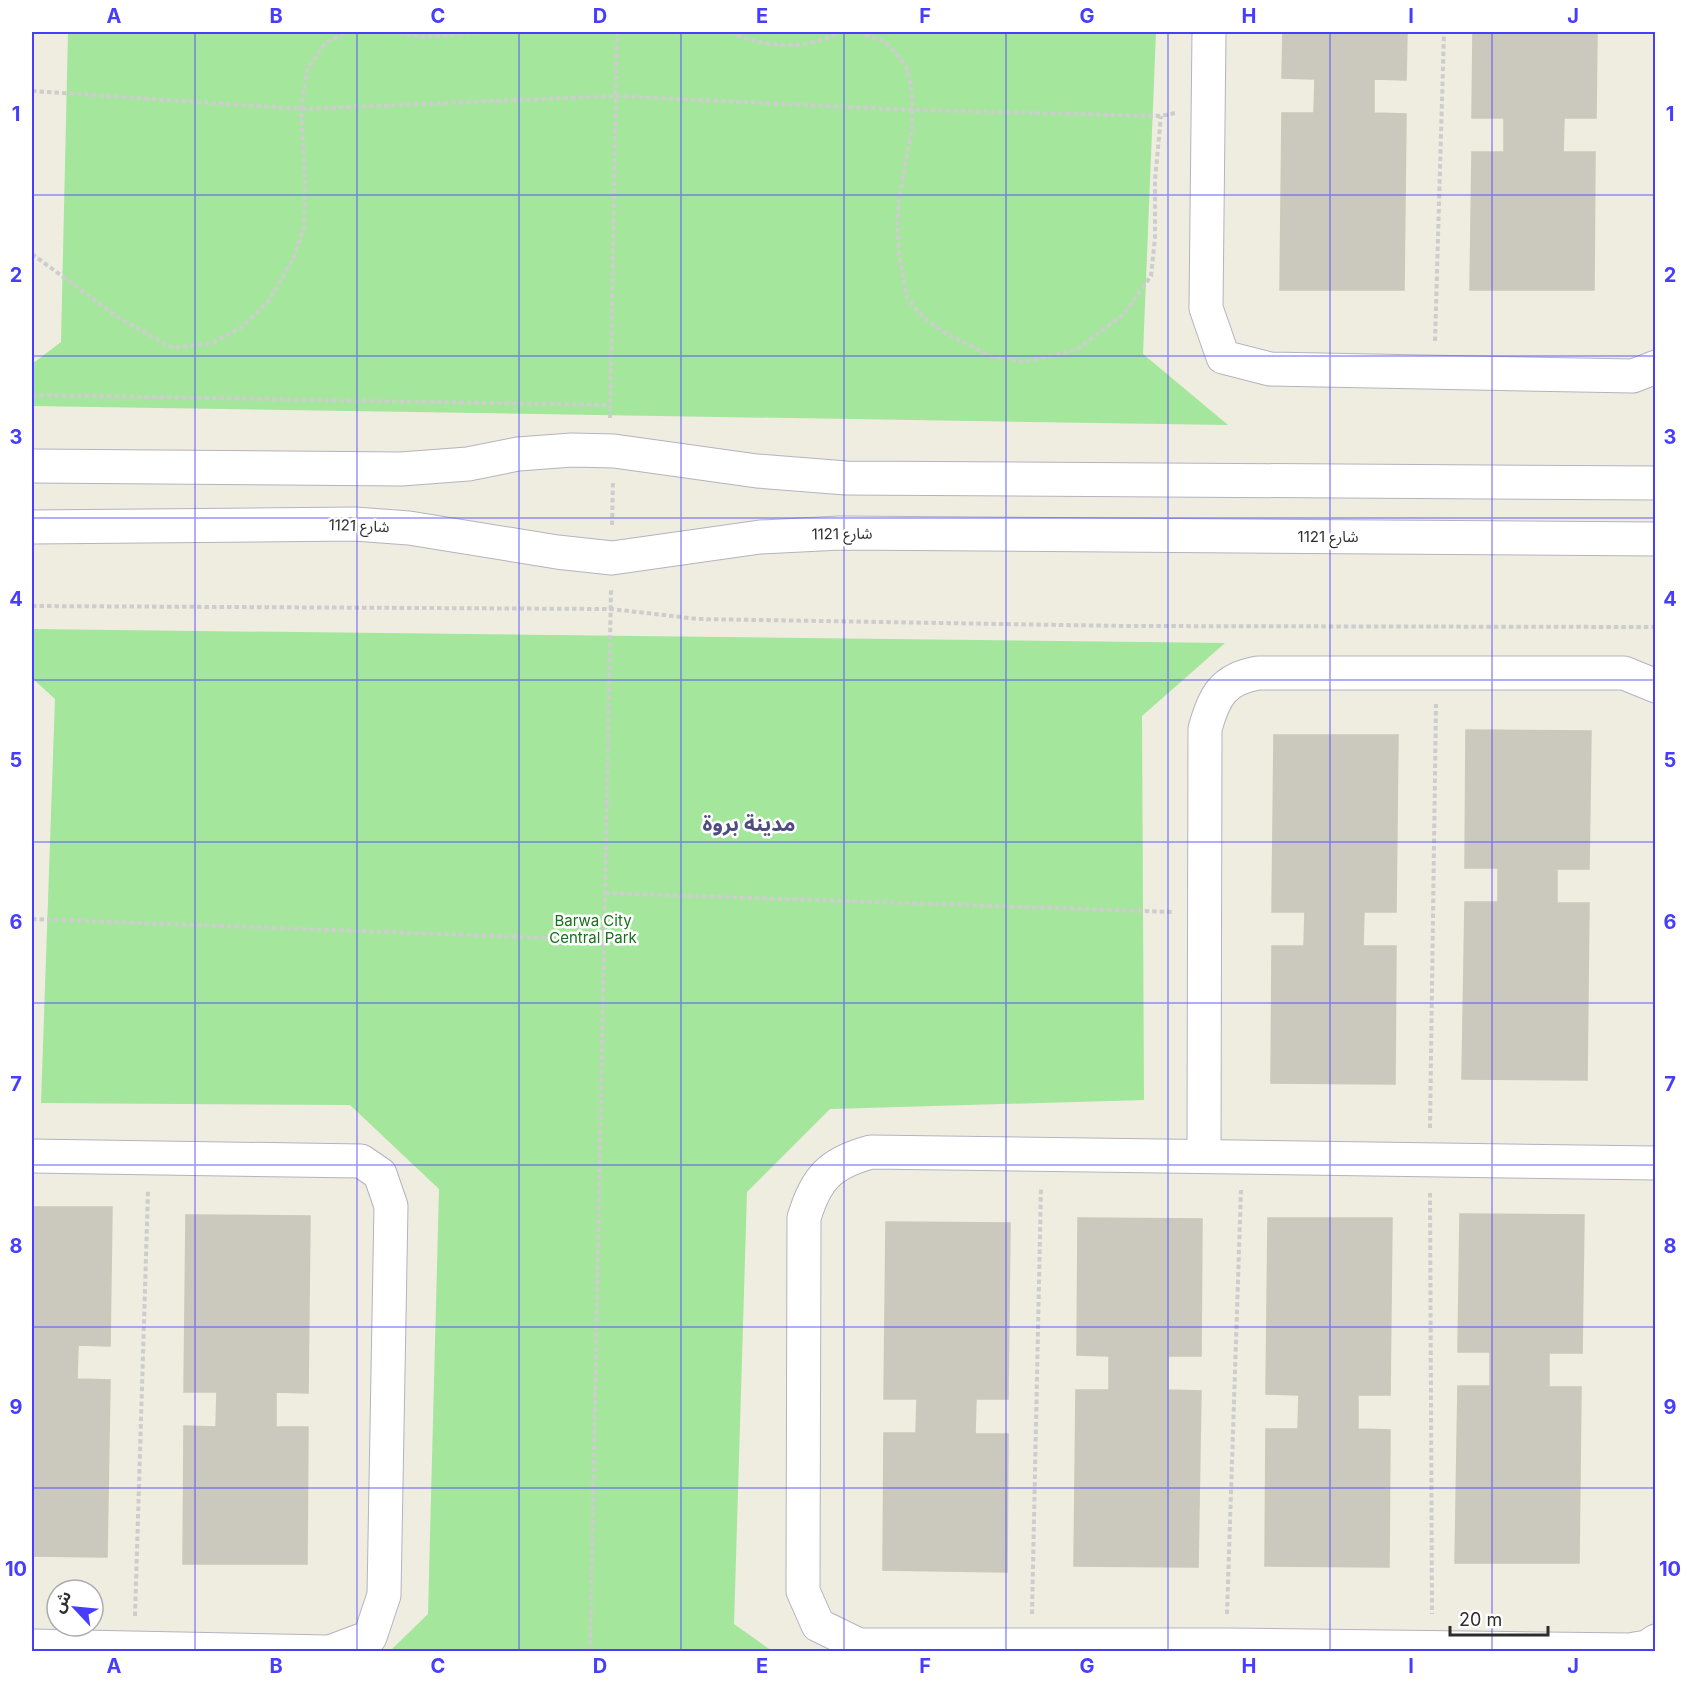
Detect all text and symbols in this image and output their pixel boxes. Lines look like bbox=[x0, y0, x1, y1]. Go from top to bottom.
text: A bbox=[107, 4, 122, 28]
text: B bbox=[269, 4, 283, 28]
text: C bbox=[431, 4, 445, 28]
text: D bbox=[593, 4, 607, 28]
text: E bbox=[756, 4, 768, 28]
text: F bbox=[919, 4, 931, 28]
text: G bbox=[1079, 4, 1095, 28]
text: H bbox=[1242, 4, 1256, 28]
text: I bbox=[1408, 4, 1414, 28]
text: J bbox=[1567, 4, 1579, 28]
text: 1 bbox=[12, 102, 20, 126]
text: 1 bbox=[1666, 102, 1674, 126]
text: 2 bbox=[10, 263, 22, 287]
text: 2 bbox=[1664, 263, 1676, 287]
text: 3 bbox=[10, 425, 22, 449]
text: 3 bbox=[1664, 425, 1676, 449]
street label: شارع 1121 bbox=[328, 515, 390, 539]
street label: شارع 1121 bbox=[811, 523, 873, 547]
street label: شارع 1121 bbox=[1298, 527, 1359, 549]
text: 4 bbox=[9, 587, 23, 611]
text: 4 bbox=[1663, 587, 1677, 611]
text: 5 bbox=[10, 748, 22, 772]
text: 5 bbox=[1664, 748, 1676, 772]
district label: مدينة بروة bbox=[703, 811, 795, 836]
text: 6 bbox=[10, 910, 23, 934]
text: 6 bbox=[1664, 910, 1677, 934]
park label: Barwa City Central Park bbox=[549, 911, 638, 947]
text: 7 bbox=[10, 1072, 22, 1096]
text: 7 bbox=[1664, 1072, 1676, 1096]
text: 8 bbox=[9, 1234, 23, 1258]
text: 8 bbox=[1663, 1234, 1677, 1258]
text: 9 bbox=[10, 1395, 23, 1419]
text: 9 bbox=[1664, 1395, 1677, 1419]
text: 10 bbox=[5, 1557, 27, 1581]
text: 10 bbox=[1659, 1557, 1681, 1581]
north arrow bbox=[45, 1578, 105, 1638]
text: ش bbox=[48, 1587, 75, 1616]
scale bar bbox=[1450, 1599, 1548, 1637]
text: 20 m bbox=[1459, 1609, 1502, 1630]
text: A bbox=[107, 1654, 122, 1678]
text: B bbox=[269, 1654, 283, 1678]
text: C bbox=[431, 1654, 445, 1678]
text: D bbox=[593, 1654, 607, 1678]
text: E bbox=[756, 1654, 768, 1678]
text: F bbox=[919, 1654, 931, 1678]
text: G bbox=[1079, 1654, 1095, 1678]
text: H bbox=[1242, 1654, 1256, 1678]
text: I bbox=[1408, 1654, 1414, 1678]
text: J bbox=[1567, 1654, 1579, 1678]

